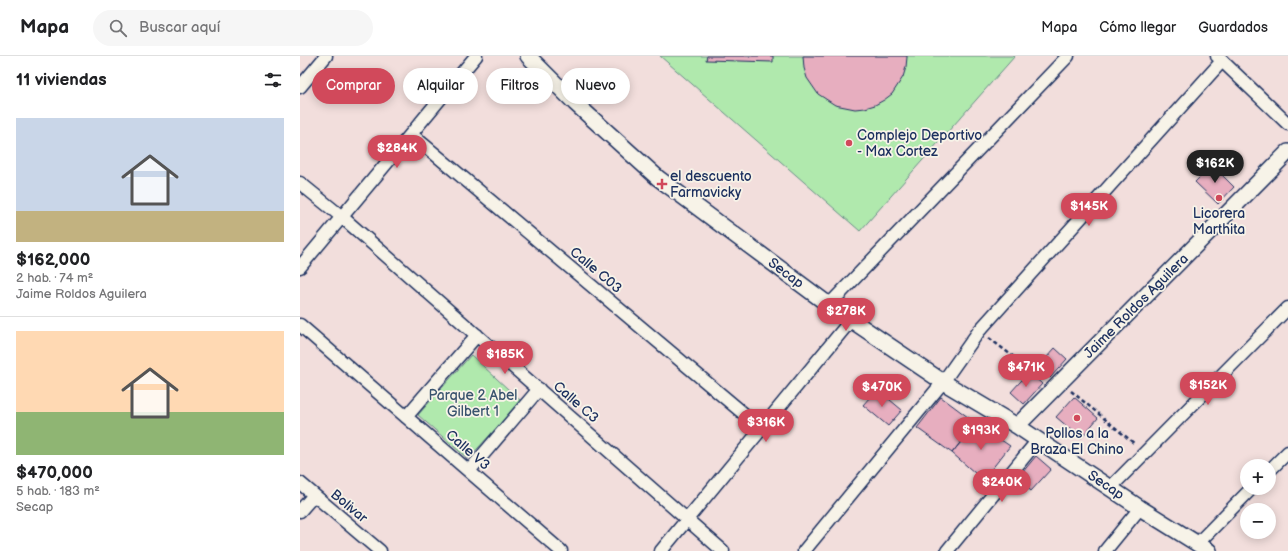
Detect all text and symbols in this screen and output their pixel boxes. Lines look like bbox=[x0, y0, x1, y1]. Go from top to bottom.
search box bbox=[93, 10, 373, 46]
text: Mapa bbox=[20, 16, 69, 39]
icon: search bbox=[107, 17, 129, 39]
text: Buscar aquí bbox=[139, 18, 220, 37]
text: Mapa bbox=[1041, 19, 1077, 36]
text: Cómo llegar bbox=[1099, 19, 1176, 36]
text: Guardados bbox=[1198, 19, 1268, 36]
chip: Comprar bbox=[312, 68, 395, 104]
chip: Alquilar bbox=[403, 68, 478, 104]
chip: Filtros bbox=[486, 68, 553, 104]
chip: Nuevo bbox=[561, 68, 630, 104]
icon: filters bbox=[262, 69, 284, 91]
text: 11 viviendas bbox=[16, 70, 107, 90]
place label: Complejo Deportivo - Max Cortez bbox=[857, 127, 982, 160]
pin: $284K bbox=[369, 135, 425, 169]
marker: Complejo Deportivo - Max Cortez bbox=[844, 138, 854, 148]
text: $284K bbox=[377, 140, 417, 156]
icon: home bbox=[114, 144, 186, 216]
pin: $162K bbox=[1187, 150, 1243, 184]
text: $162K bbox=[1196, 155, 1234, 171]
place label: el descuento Farmavicky bbox=[670, 168, 752, 201]
marker: el descuento Farmavicky bbox=[657, 179, 667, 189]
pin: $145K bbox=[1061, 193, 1117, 227]
marker: Licorera Marthita bbox=[1214, 193, 1224, 203]
text: $145K bbox=[1070, 198, 1108, 214]
place label: Licorera Marthita bbox=[1193, 205, 1245, 238]
street label: Calle C03 bbox=[566, 243, 626, 297]
text: $162,000 bbox=[16, 250, 90, 270]
street label: Jaime Roldos Aguilera bbox=[1080, 250, 1192, 362]
street label: Secap bbox=[765, 254, 807, 292]
text: 2 hab. · 74 m² bbox=[16, 270, 93, 286]
text: Jaime Roldos Aguilera bbox=[16, 286, 147, 302]
pin: $278K bbox=[818, 298, 874, 332]
text: $278K bbox=[826, 303, 866, 319]
pin: $185K bbox=[477, 341, 533, 375]
text: $185K bbox=[486, 346, 524, 362]
pin: $471K bbox=[998, 354, 1054, 388]
icon: home bbox=[114, 357, 186, 429]
text: $471K bbox=[1007, 359, 1045, 375]
pin: $152K bbox=[1180, 372, 1236, 406]
pin: $470K bbox=[854, 374, 910, 408]
text: $152K bbox=[1189, 377, 1227, 393]
street label: Calle C3 bbox=[550, 378, 602, 426]
text: $470K bbox=[862, 379, 902, 395]
park label: Parque 2 Abel Gilbert 1 bbox=[429, 387, 517, 420]
pin: $316K bbox=[738, 409, 794, 443]
marker: Pollos a la Braza El Chino bbox=[1072, 413, 1082, 423]
text: $316K bbox=[747, 414, 785, 430]
pin: $193K bbox=[953, 417, 1009, 451]
text: $193K bbox=[962, 422, 1000, 438]
place label: Pollos a la Braza El Chino bbox=[1030, 425, 1124, 458]
street label: Calle V3 bbox=[442, 426, 494, 474]
map controls bbox=[1240, 459, 1276, 539]
button: + bbox=[1240, 459, 1276, 495]
text: $470,000 bbox=[16, 463, 93, 483]
street label: Secap bbox=[1085, 467, 1127, 503]
pin: $240K bbox=[974, 469, 1030, 503]
text: $240K bbox=[982, 474, 1022, 490]
text: 5 hab. · 183 m² bbox=[16, 483, 100, 499]
street label: Bolivar bbox=[327, 486, 372, 527]
text: Secap bbox=[16, 499, 53, 515]
button: − bbox=[1240, 503, 1276, 539]

